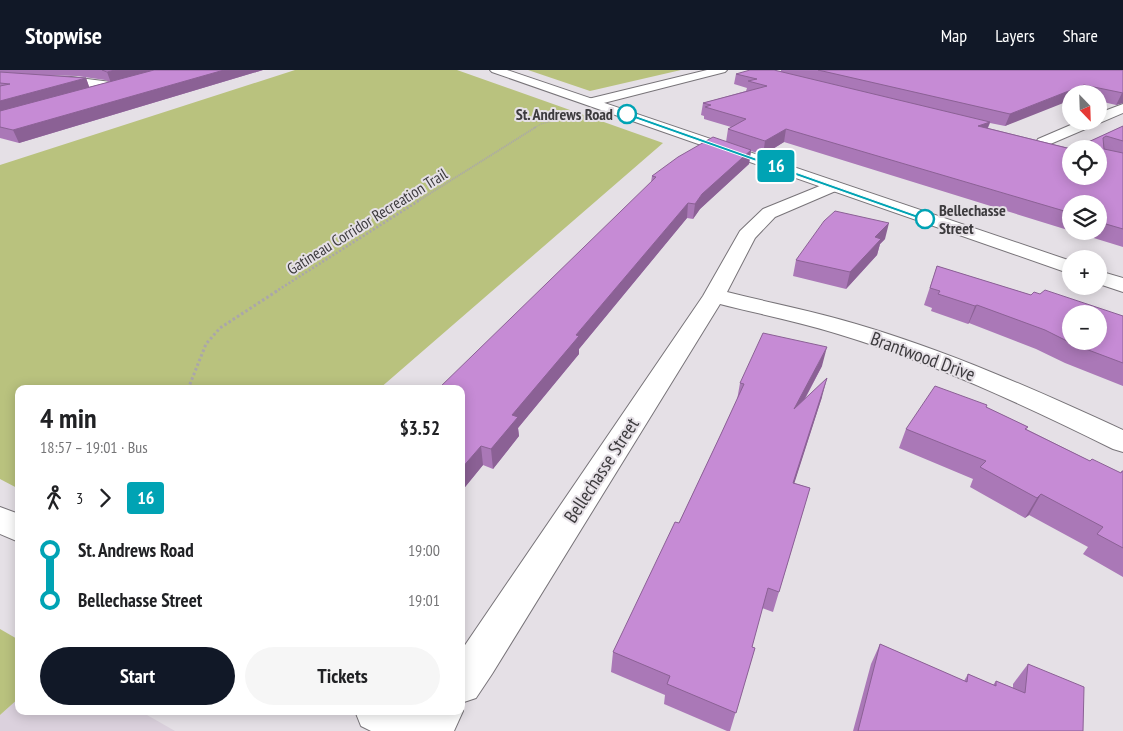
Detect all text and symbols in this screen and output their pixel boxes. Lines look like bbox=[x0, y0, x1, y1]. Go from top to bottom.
text: Stopwise bbox=[25, 20, 102, 51]
text: Map bbox=[941, 24, 967, 47]
text: Layers bbox=[995, 24, 1035, 47]
text: Share bbox=[1063, 24, 1098, 47]
north arrow bbox=[1062, 85, 1108, 130]
map controls bbox=[1062, 85, 1107, 350]
place label: St. Andrews Road bbox=[516, 104, 613, 124]
marker: St. Andrews Road bbox=[617, 104, 637, 124]
button: locate bbox=[1062, 140, 1107, 185]
line badge: 16 bbox=[754, 150, 798, 182]
text: 16 bbox=[767, 154, 785, 177]
street label: Gatineau Corridor Recreation Trail bbox=[283, 163, 451, 279]
button: layers bbox=[1062, 195, 1107, 240]
place label: Bellechasse Street bbox=[939, 200, 1006, 238]
marker: Bellechasse Street bbox=[915, 209, 935, 229]
button: + bbox=[1062, 250, 1107, 295]
button: − bbox=[1062, 305, 1107, 350]
street label: Brantwood Drive bbox=[867, 326, 979, 386]
text: 4 min bbox=[40, 399, 97, 436]
street label: Bellechasse Street bbox=[558, 412, 644, 527]
text: $3.52 bbox=[400, 416, 440, 440]
text: 18:57 – 19:01 · Bus bbox=[40, 437, 148, 457]
icon: walk bbox=[40, 484, 68, 512]
icon: forward bbox=[91, 484, 119, 512]
text: 16 bbox=[137, 486, 154, 509]
text: 3 bbox=[76, 488, 83, 508]
text: St. Andrews Road bbox=[78, 538, 194, 562]
text: 19:00 bbox=[408, 540, 440, 560]
text: Bellechasse Street bbox=[78, 588, 202, 612]
text: 19:01 bbox=[408, 590, 440, 610]
button: Start bbox=[40, 647, 235, 705]
button: Tickets bbox=[245, 647, 440, 705]

